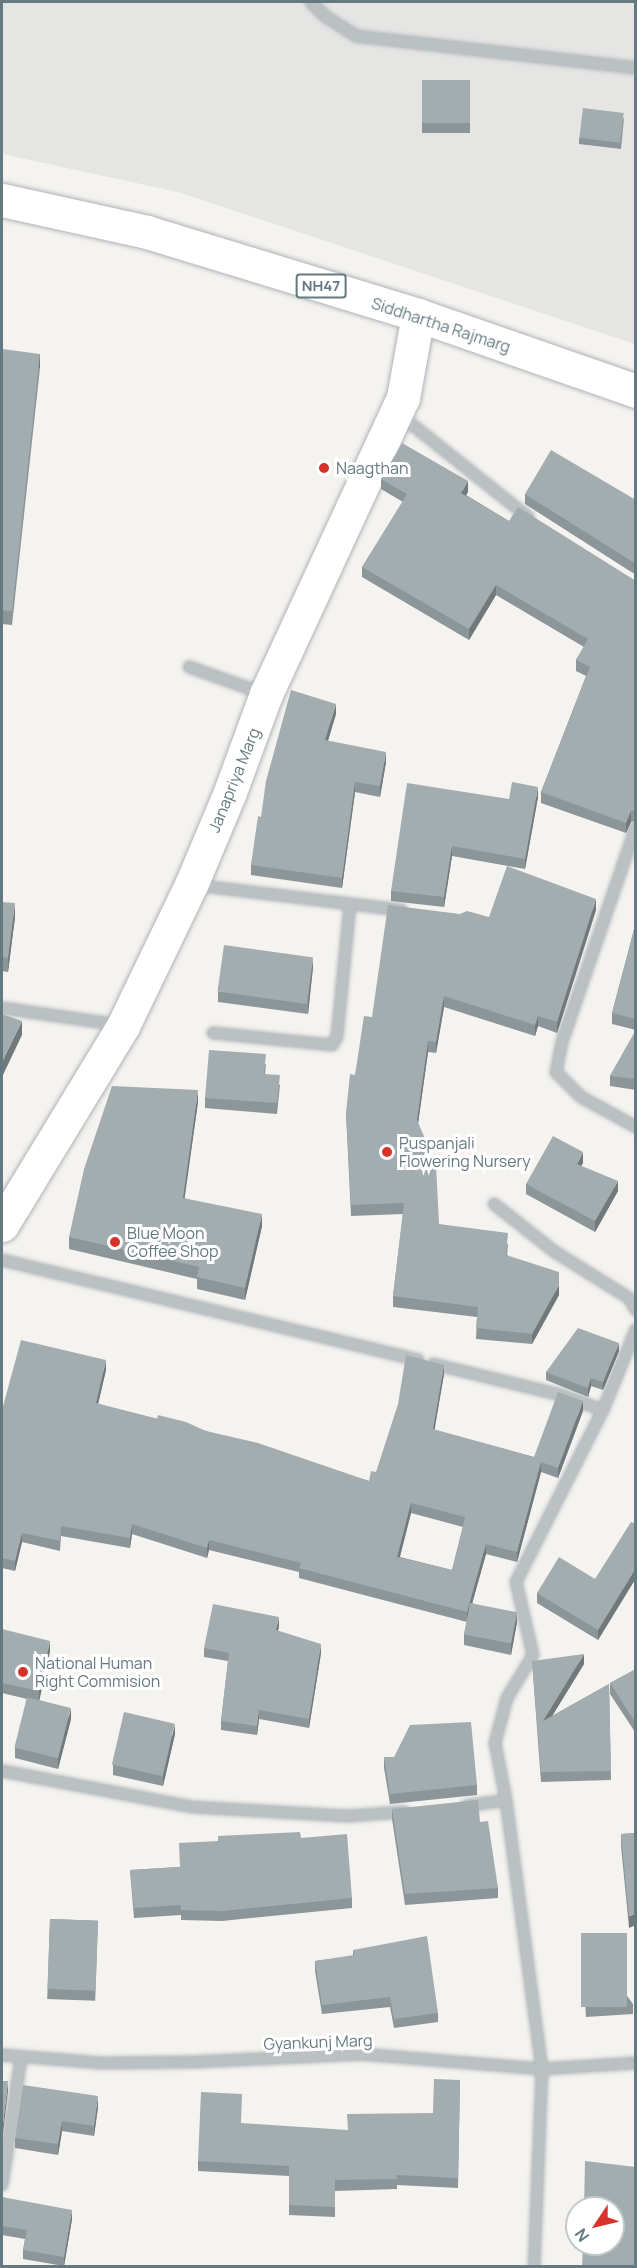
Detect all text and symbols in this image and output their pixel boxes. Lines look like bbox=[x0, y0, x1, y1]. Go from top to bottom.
road number: NH47 bbox=[296, 274, 346, 298]
street label: Siddhartha Rajmarg bbox=[369, 293, 513, 357]
place label: Naagthan bbox=[336, 458, 409, 478]
marker: Naagthan bbox=[317, 461, 331, 475]
street label: Janapriya Marg bbox=[204, 725, 264, 835]
place label: Puspanjali Flowering Nursery bbox=[399, 1133, 531, 1171]
marker: Puspanjali Flowering Nursery bbox=[380, 1145, 394, 1159]
place label: Blue Moon Coffee Shop bbox=[127, 1223, 218, 1261]
marker: Blue Moon Coffee Shop bbox=[108, 1235, 122, 1249]
place label: National Human Right Commision bbox=[35, 1653, 160, 1691]
marker: National Human Right Commision bbox=[16, 1665, 30, 1679]
street label: Gyankunj Marg bbox=[263, 2031, 373, 2053]
north arrow bbox=[565, 2196, 625, 2256]
text: N bbox=[570, 2224, 594, 2246]

